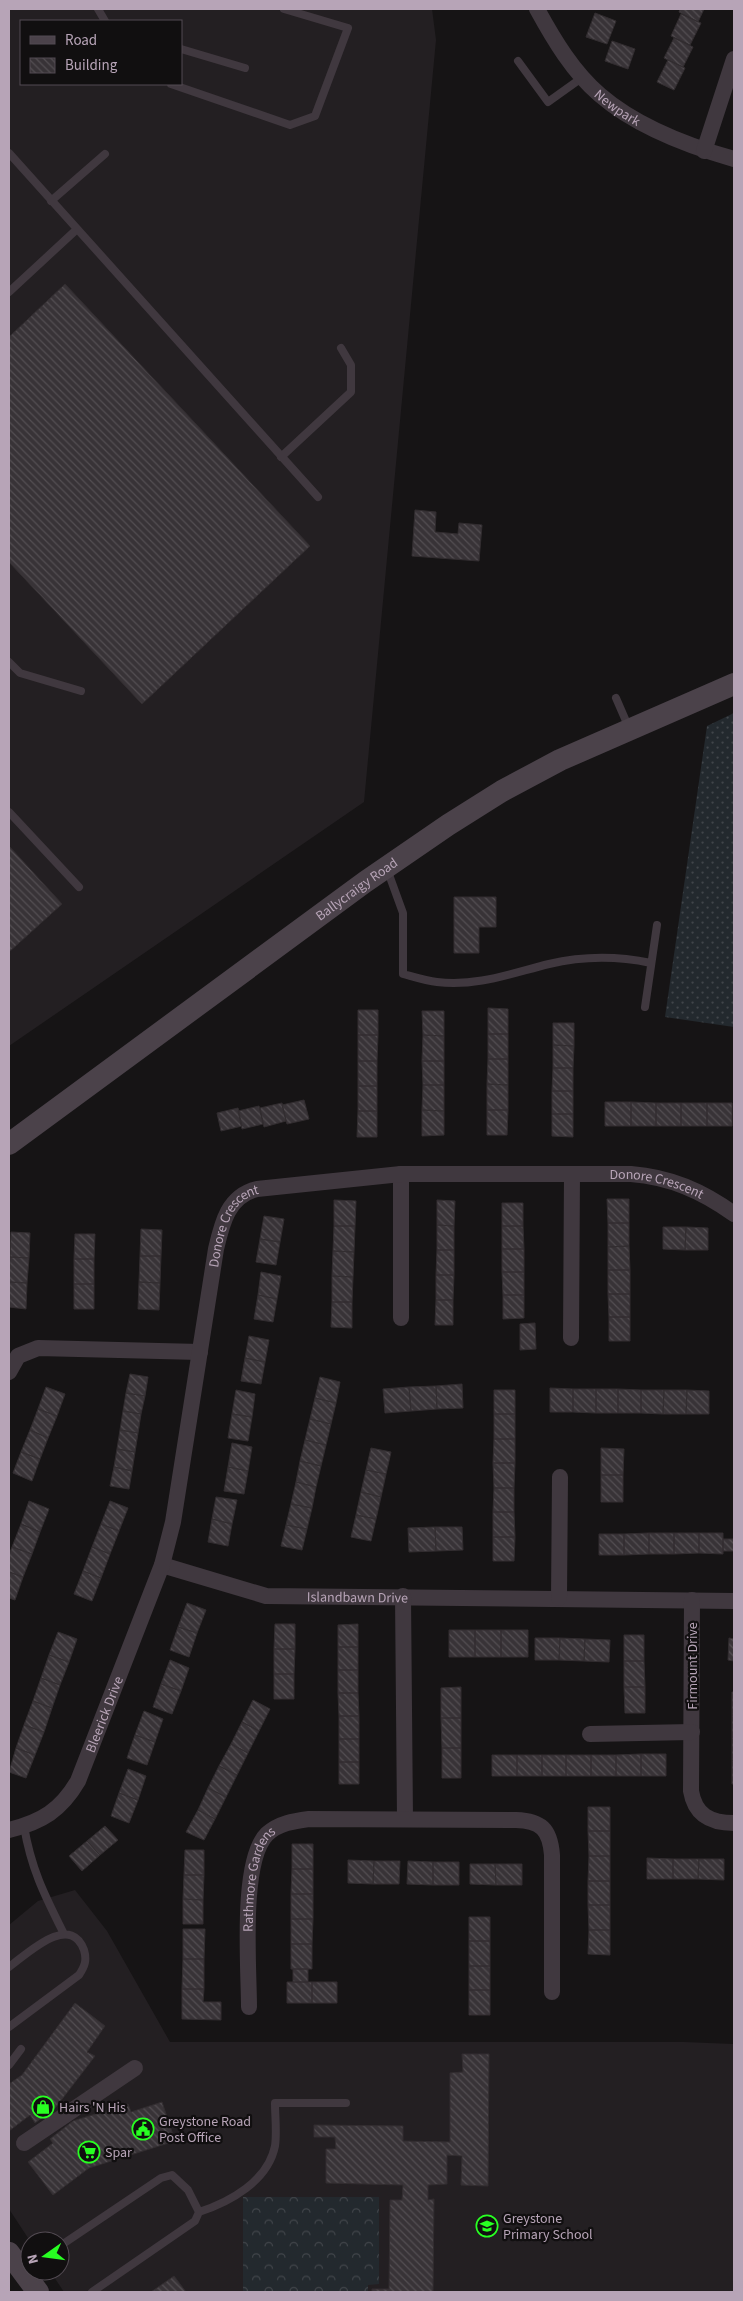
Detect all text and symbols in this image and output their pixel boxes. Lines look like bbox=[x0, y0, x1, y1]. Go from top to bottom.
legend bbox=[20, 20, 182, 85]
text: Road bbox=[65, 30, 97, 51]
text: Building bbox=[65, 55, 118, 76]
street label: Newpark bbox=[589, 85, 644, 132]
street label: Ballycraigy Road bbox=[312, 853, 402, 926]
street label: Donore Crescent bbox=[609, 1165, 707, 1205]
street label: Donore Crescent bbox=[204, 1180, 261, 1269]
street label: Islandbawn Drive bbox=[307, 1587, 408, 1609]
street label: Firmount Drive bbox=[683, 1622, 703, 1710]
street label: Bleerick Drive bbox=[81, 1673, 129, 1756]
street label: Rathmore Gardens bbox=[239, 1822, 280, 1932]
shop icon: Hairs 'N His bbox=[31, 2095, 55, 2119]
place label: Hairs 'N His bbox=[59, 2098, 126, 2118]
place label: Greystone Road Post Office bbox=[159, 2112, 251, 2148]
public building icon: Greystone Road Post Office bbox=[131, 2117, 155, 2141]
supermarket icon: Spar bbox=[77, 2140, 101, 2164]
place label: Spar bbox=[105, 2143, 132, 2163]
place label: Greystone Primary School bbox=[503, 2209, 593, 2245]
school or university icon: Greystone Primary School bbox=[475, 2214, 499, 2238]
north arrow bbox=[20, 2231, 70, 2281]
text: N bbox=[23, 2252, 44, 2266]

